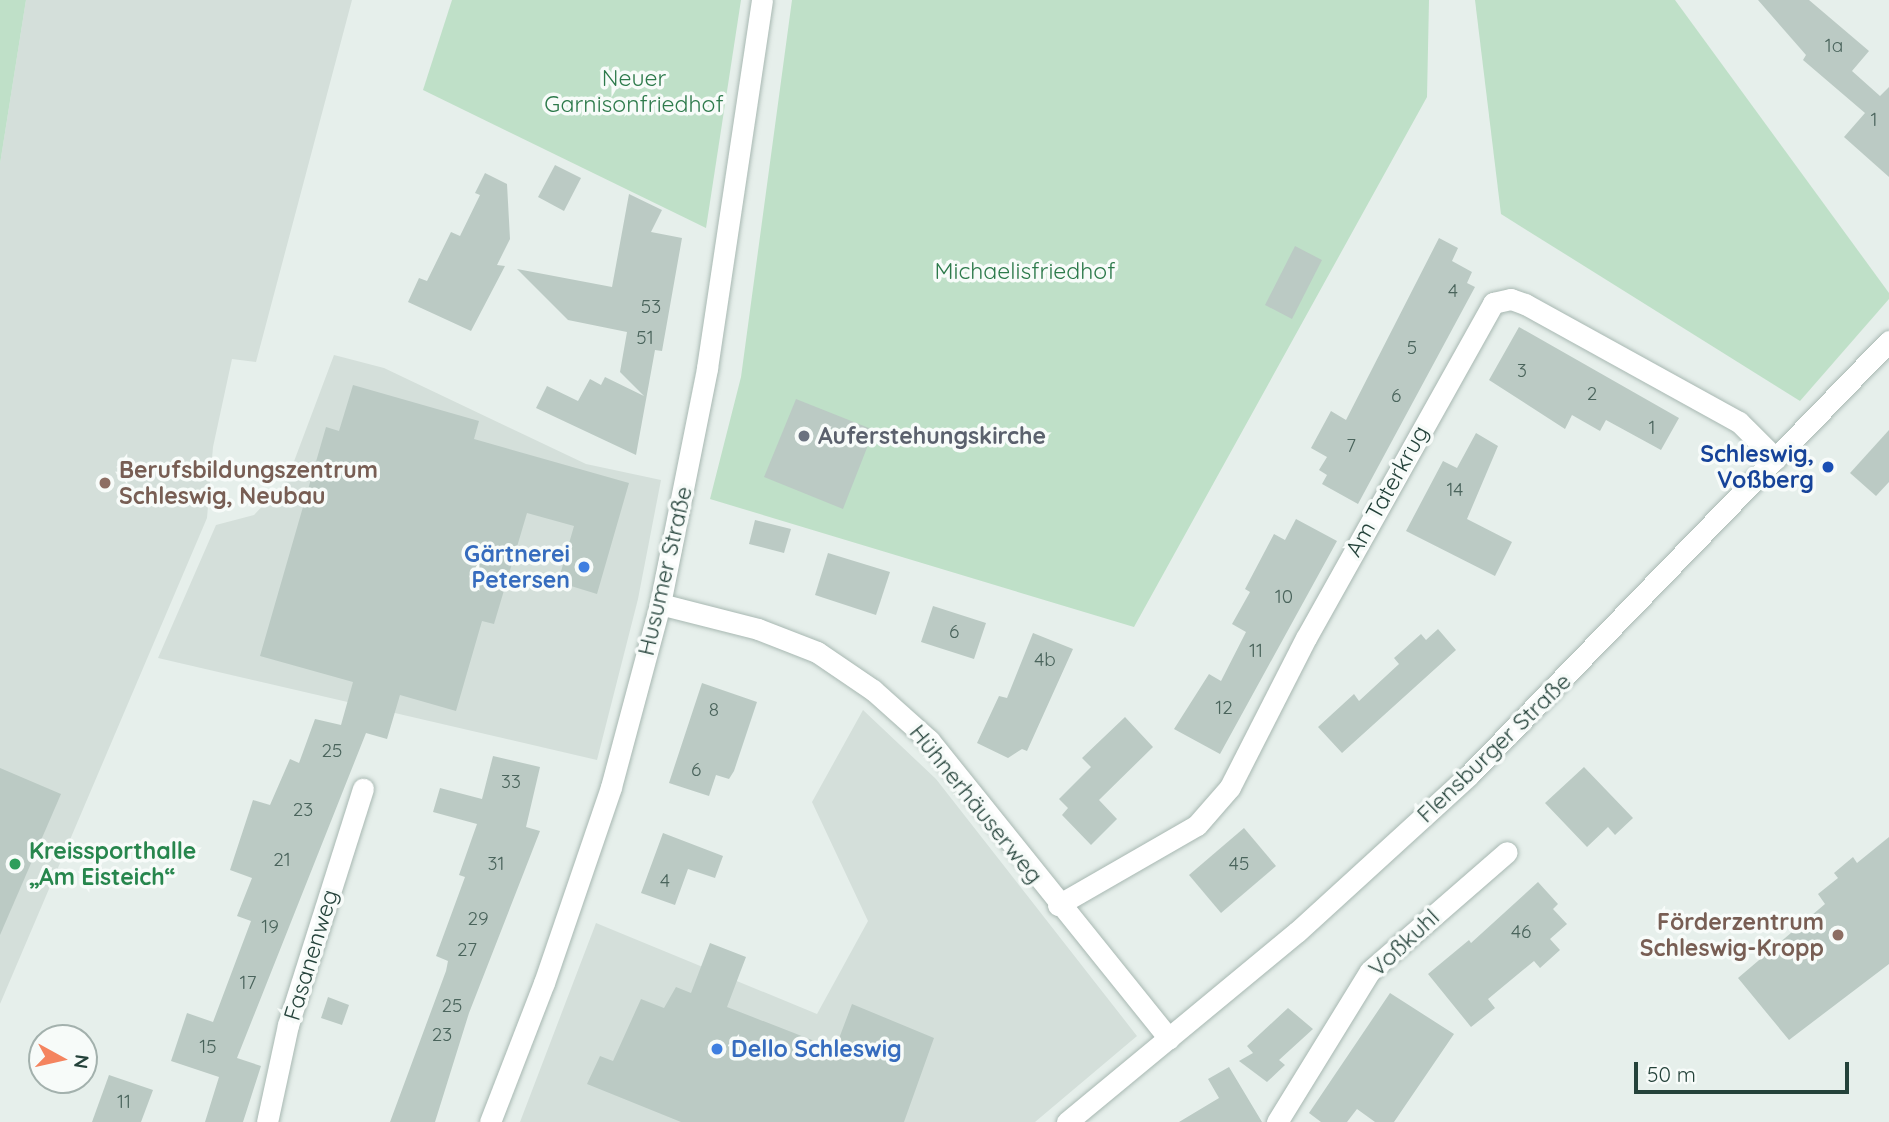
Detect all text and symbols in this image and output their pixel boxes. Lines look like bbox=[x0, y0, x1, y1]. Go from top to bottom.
house number: 1a bbox=[1825, 35, 1843, 57]
park label: Neuer Garnisonfriedhof bbox=[544, 64, 724, 118]
house number: 1 bbox=[1870, 109, 1878, 131]
park label: Michaelisfriedhof bbox=[934, 257, 1116, 285]
house number: 4 bbox=[1448, 280, 1458, 302]
house number: 53 bbox=[641, 296, 661, 318]
house number: 51 bbox=[636, 327, 654, 349]
house number: 5 bbox=[1407, 337, 1417, 359]
house number: 3 bbox=[1517, 360, 1527, 382]
house number: 2 bbox=[1587, 383, 1597, 405]
house number: 6 bbox=[1391, 385, 1401, 407]
house number: 1 bbox=[1648, 417, 1656, 439]
street label: Am Taterkrug bbox=[1340, 421, 1434, 561]
place label: Auferstehungskirche bbox=[818, 422, 1046, 450]
marker: Auferstehungskirche bbox=[796, 428, 812, 444]
house number: 7 bbox=[1346, 435, 1356, 457]
place label: Schleswig, Voßberg bbox=[1700, 440, 1814, 494]
place label: Berufsbildungszentrum Schleswig, Neubau bbox=[119, 456, 378, 510]
marker: Schleswig, Voßberg bbox=[1820, 459, 1836, 475]
marker: Berufsbildungszentrum Schleswig, Neubau bbox=[97, 475, 113, 491]
house number: 14 bbox=[1447, 479, 1463, 501]
street label: Husumer Straße bbox=[632, 484, 698, 658]
place label: Gärtnerei Petersen bbox=[464, 540, 570, 594]
marker: Gärtnerei Petersen bbox=[576, 559, 592, 575]
house number: 10 bbox=[1275, 586, 1293, 608]
house number: 6 bbox=[949, 621, 959, 643]
house number: 11 bbox=[1249, 640, 1263, 662]
house number: 4b bbox=[1034, 649, 1056, 671]
street label: Flensburger Straße bbox=[1411, 668, 1577, 828]
house number: 12 bbox=[1215, 697, 1233, 719]
house number: 8 bbox=[709, 699, 719, 721]
street label: Hühnerhäuserweg bbox=[904, 719, 1048, 889]
house number: 25 bbox=[322, 740, 342, 762]
house number: 6 bbox=[691, 759, 701, 781]
house number: 33 bbox=[501, 771, 521, 793]
house number: 23 bbox=[293, 799, 313, 821]
place label: Kreissporthalle „Am Eisteich“ bbox=[29, 837, 196, 891]
house number: 21 bbox=[273, 849, 291, 871]
house number: 31 bbox=[488, 853, 504, 875]
house number: 45 bbox=[1229, 853, 1249, 875]
marker: Kreissporthalle „Am Eisteich“ bbox=[7, 856, 23, 872]
house number: 4 bbox=[660, 870, 670, 892]
street label: Fasanenweg bbox=[278, 886, 344, 1024]
street label: Voßkuhl bbox=[1363, 904, 1445, 982]
house number: 29 bbox=[467, 908, 489, 930]
place label: Förderzentrum Schleswig-Kropp bbox=[1640, 908, 1824, 962]
house number: 19 bbox=[261, 916, 279, 938]
house number: 46 bbox=[1511, 921, 1531, 943]
marker: Förderzentrum Schleswig-Kropp bbox=[1830, 927, 1846, 943]
house number: 27 bbox=[457, 939, 477, 961]
house number: 17 bbox=[240, 972, 256, 994]
house number: 25 bbox=[442, 995, 462, 1017]
north arrow bbox=[28, 1024, 98, 1094]
house number: 23 bbox=[432, 1024, 452, 1046]
place label: Dello Schleswig bbox=[731, 1035, 902, 1063]
house number: 15 bbox=[199, 1036, 217, 1058]
marker: Dello Schleswig bbox=[709, 1041, 725, 1057]
scale bar bbox=[1637, 1048, 1852, 1092]
text: N bbox=[69, 1053, 95, 1070]
text: 50 m bbox=[1647, 1061, 1696, 1087]
house number: 11 bbox=[117, 1091, 131, 1113]

